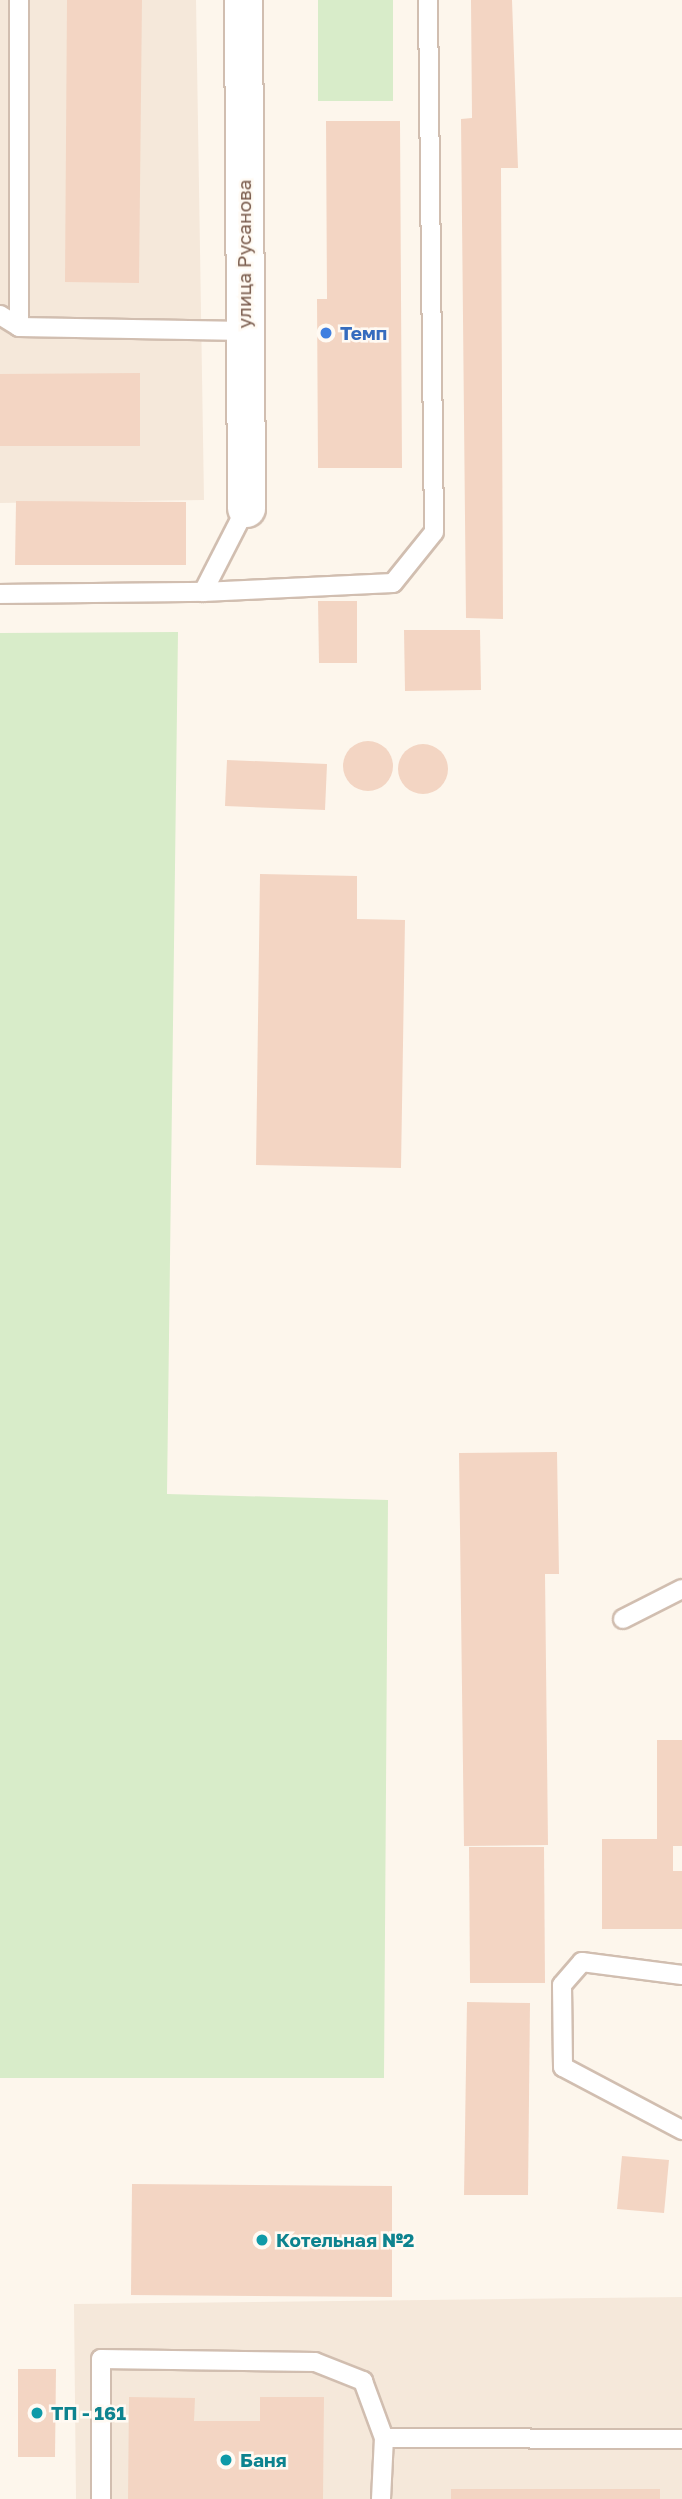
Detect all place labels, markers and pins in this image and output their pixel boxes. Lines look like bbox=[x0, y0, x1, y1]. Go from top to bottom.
place label: Темп bbox=[340, 322, 387, 344]
marker: Темп bbox=[318, 325, 334, 341]
place label: Котельная №2 bbox=[276, 2229, 414, 2251]
marker: Котельная №2 bbox=[254, 2232, 270, 2248]
place label: ТП - 161 bbox=[51, 2402, 126, 2424]
marker: ТП - 161 bbox=[29, 2405, 45, 2421]
place label: Баня bbox=[240, 2449, 287, 2471]
marker: Баня bbox=[218, 2452, 234, 2468]

